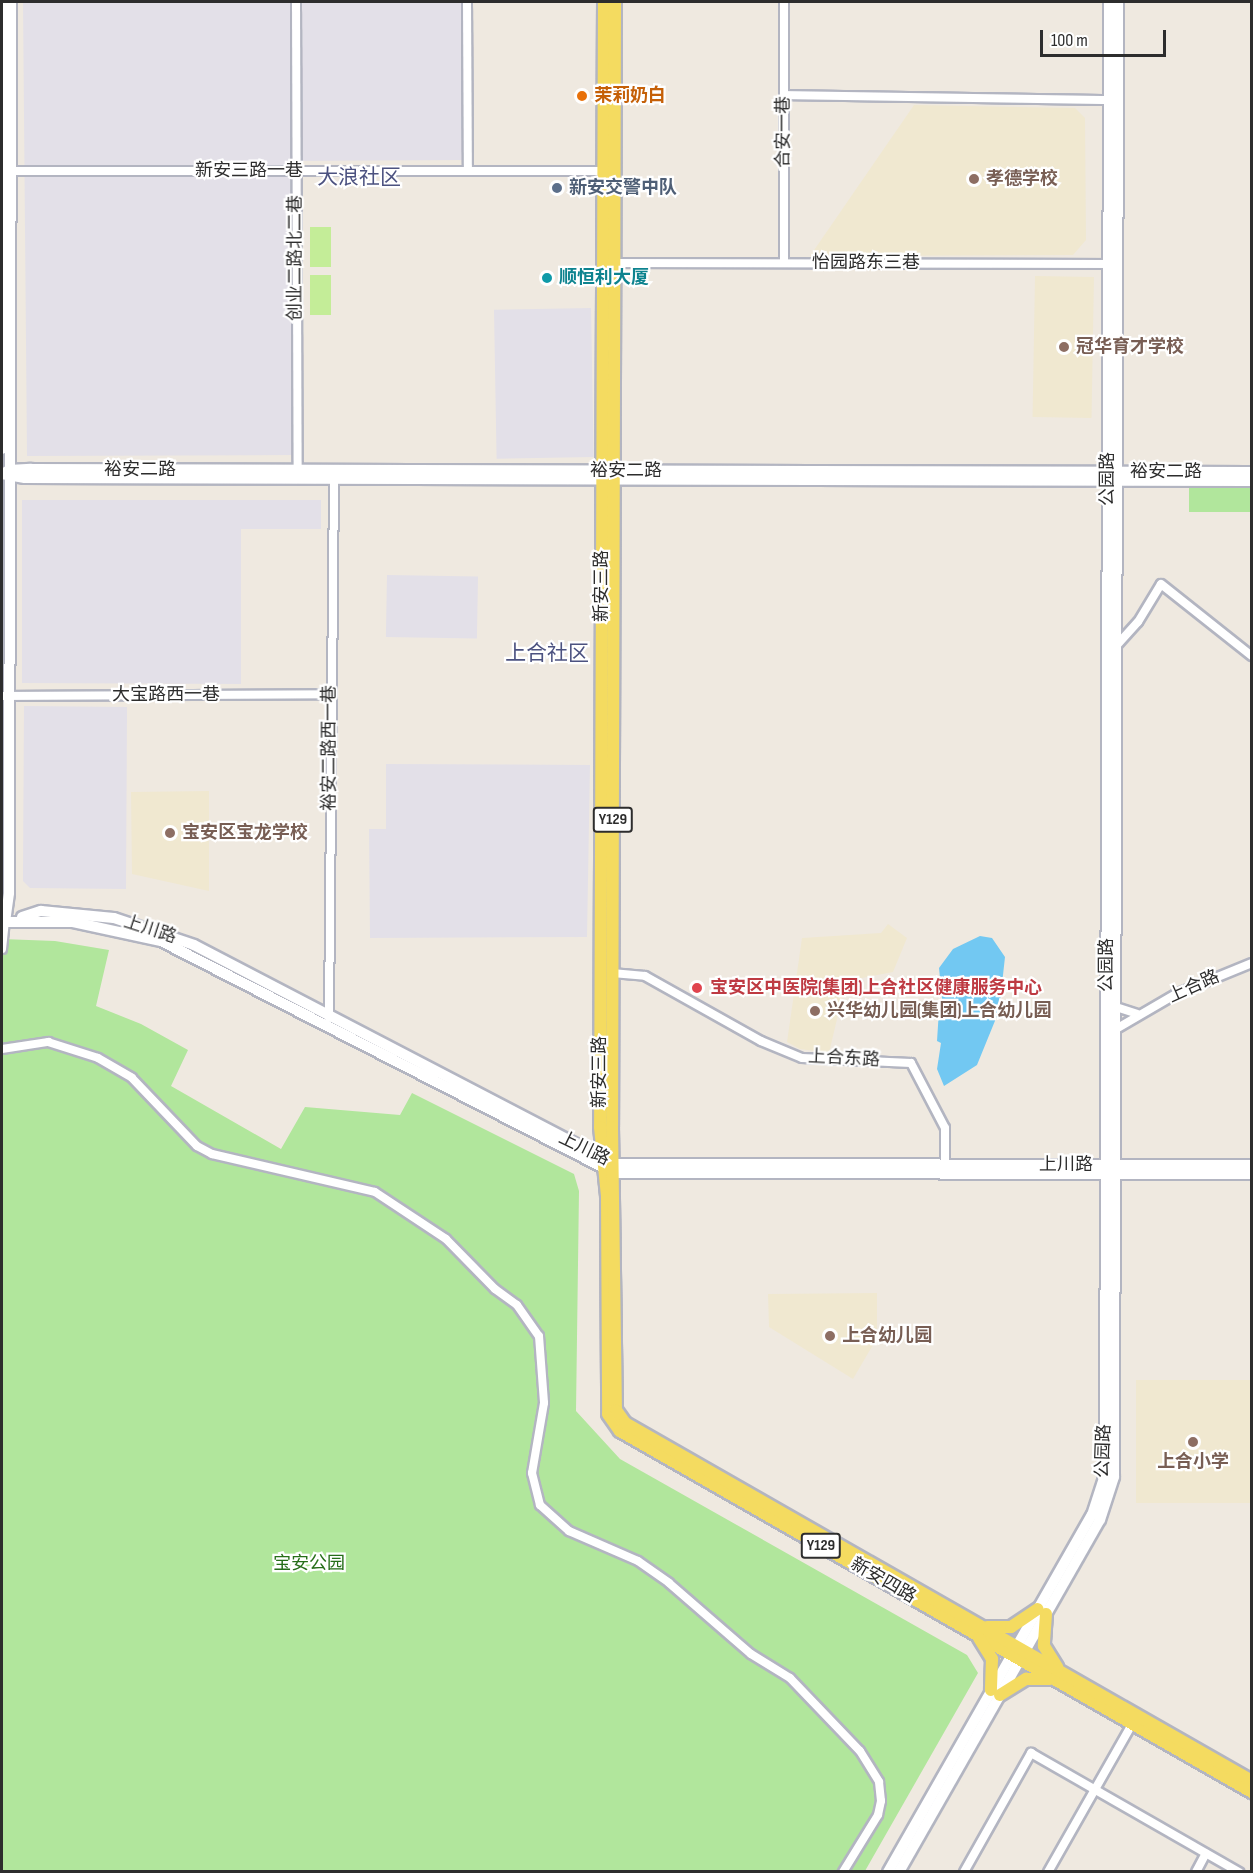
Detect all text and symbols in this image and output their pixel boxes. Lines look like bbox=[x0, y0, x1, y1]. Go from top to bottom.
scale bar bbox=[1043, 18, 1169, 56]
text: 100 m bbox=[1051, 30, 1088, 51]
place label: 茉莉奶白 bbox=[594, 85, 666, 107]
marker: 茉莉奶白 bbox=[575, 89, 589, 103]
street label: 合安一巷 bbox=[773, 96, 795, 168]
street label: 新安三路一巷 bbox=[195, 160, 303, 182]
district label: 大浪社区 bbox=[317, 165, 401, 191]
place label: 孝德学校 bbox=[986, 168, 1058, 190]
marker: 孝德学校 bbox=[967, 172, 981, 186]
place label: 新安交警中队 bbox=[569, 177, 677, 199]
marker: 新安交警中队 bbox=[550, 181, 564, 195]
street label: 创业二路北二巷 bbox=[285, 195, 307, 321]
street label: 怡园路东三巷 bbox=[812, 252, 920, 274]
place label: 顺恒利大厦 bbox=[559, 267, 649, 289]
marker: 顺恒利大厦 bbox=[540, 271, 554, 285]
place label: 冠华育才学校 bbox=[1076, 336, 1184, 358]
marker: 冠华育才学校 bbox=[1057, 340, 1071, 354]
street label: 公园路 bbox=[1097, 452, 1119, 506]
street label: 裕安二路 bbox=[104, 459, 176, 481]
street label: 裕安二路 bbox=[590, 460, 662, 482]
street label: 裕安二路 bbox=[1130, 461, 1202, 483]
street label: 新安三路 bbox=[591, 550, 613, 622]
district label: 上合社区 bbox=[505, 641, 589, 667]
street label: 大宝路西一巷 bbox=[112, 684, 220, 706]
street label: 裕安二路西一巷 bbox=[319, 685, 341, 811]
road number: Y129 bbox=[592, 807, 634, 833]
place label: 宝安区宝龙学校 bbox=[182, 822, 308, 844]
marker: 宝安区宝龙学校 bbox=[163, 826, 177, 840]
street label: 上川路 bbox=[121, 911, 179, 949]
street label: 公园路 bbox=[1096, 938, 1118, 992]
street label: 上合路 bbox=[1165, 966, 1223, 1008]
place label: 宝安区中医院(集团)上合社区健康服务中心 bbox=[710, 977, 1042, 999]
marker: 宝安区中医院(集团)上合社区健康服务中心 bbox=[688, 979, 706, 997]
place label: 兴华幼儿园(集团)上合幼儿园 bbox=[827, 1000, 1051, 1022]
marker: 兴华幼儿园(集团)上合幼儿园 bbox=[808, 1004, 822, 1018]
street label: 新安三路 bbox=[589, 1036, 611, 1108]
street label: 上合东路 bbox=[807, 1046, 881, 1072]
street label: 上川路 bbox=[555, 1127, 613, 1171]
street label: 上川路 bbox=[1039, 1154, 1093, 1176]
place label: 上合幼儿园 bbox=[842, 1325, 932, 1347]
marker: 上合幼儿园 bbox=[823, 1329, 837, 1343]
street label: 公园路 bbox=[1092, 1424, 1116, 1478]
marker: 上合小学 bbox=[1186, 1435, 1200, 1449]
place label: 上合小学 bbox=[1157, 1451, 1229, 1473]
road number: Y129 bbox=[800, 1533, 842, 1559]
park label: 宝安公园 bbox=[273, 1553, 345, 1575]
street label: 新安四路 bbox=[846, 1554, 920, 1608]

